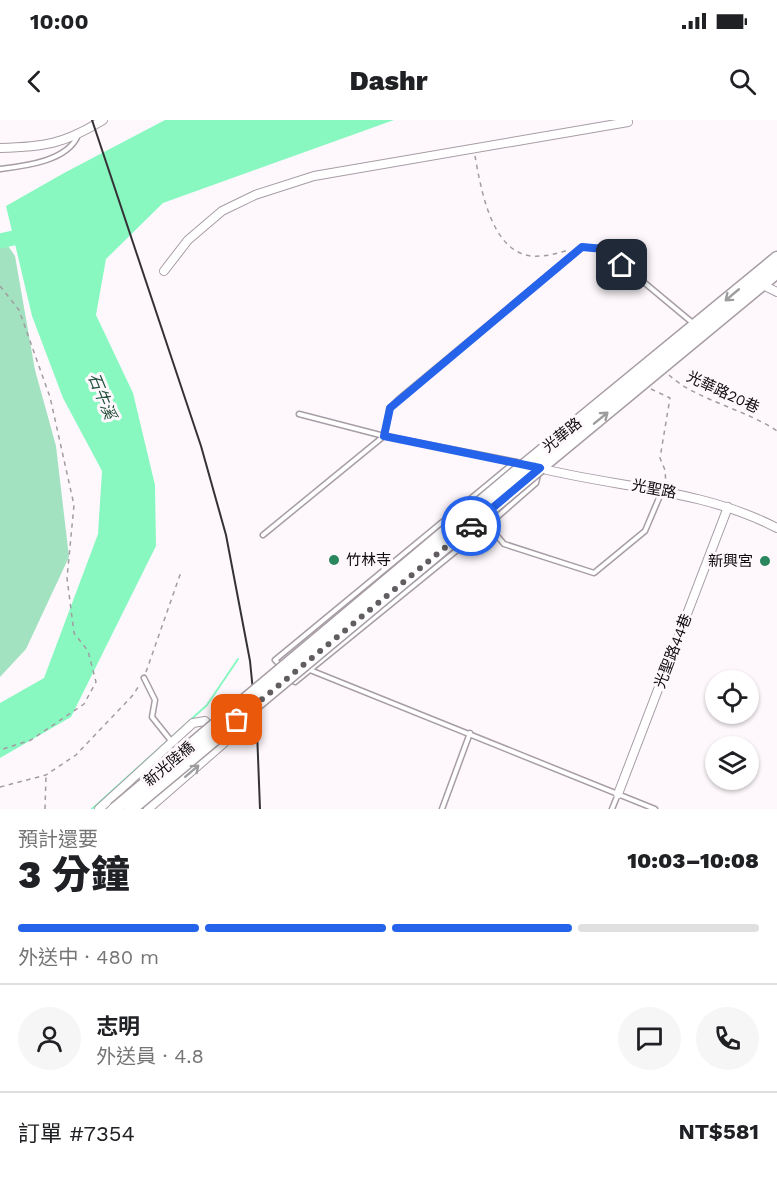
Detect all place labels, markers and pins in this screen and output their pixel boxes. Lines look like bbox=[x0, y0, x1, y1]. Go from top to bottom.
pin bbox=[596, 239, 647, 290]
place label: 竹林寺 bbox=[346, 551, 391, 569]
place label: 新興宮 bbox=[708, 552, 753, 570]
marker: 竹林寺 bbox=[327, 553, 341, 567]
marker: 新興宮 bbox=[758, 554, 772, 568]
pin bbox=[211, 694, 262, 745]

